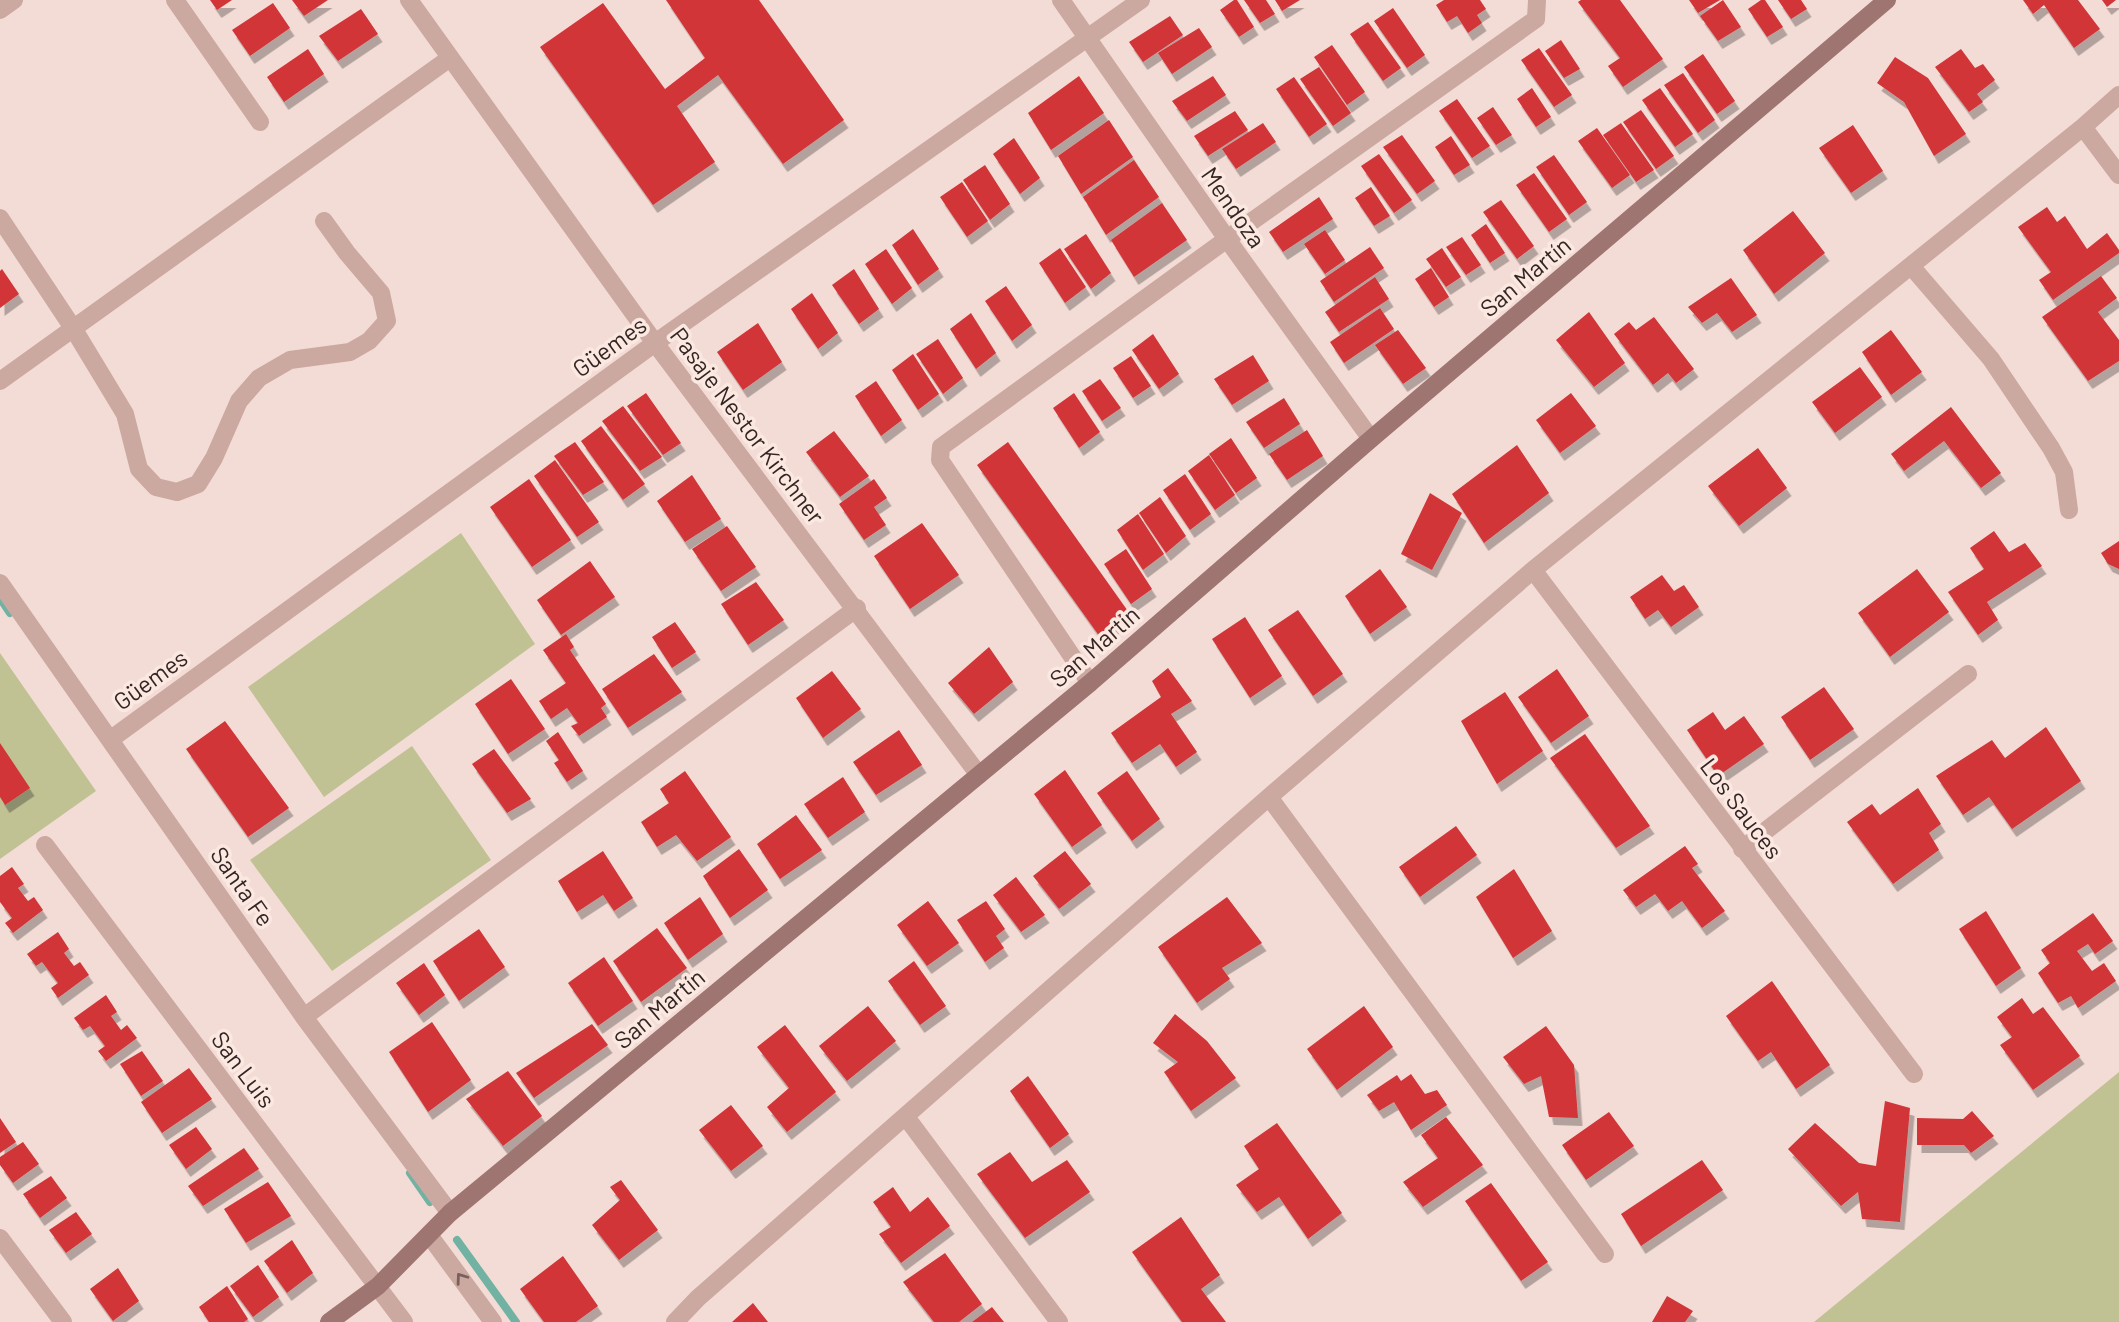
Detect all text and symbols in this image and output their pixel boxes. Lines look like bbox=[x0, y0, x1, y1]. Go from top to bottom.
street label: Mendoza bbox=[1196, 161, 1272, 253]
street label: San Martín bbox=[1474, 230, 1576, 322]
street label: Güemes bbox=[566, 310, 652, 382]
street label: Pasaje Nestor Kirchner bbox=[665, 321, 831, 529]
street label: San Martín bbox=[1043, 599, 1145, 693]
street label: Güemes bbox=[107, 643, 193, 715]
street label: Los Sauces bbox=[1695, 752, 1789, 864]
street label: Santa Fe bbox=[205, 841, 281, 931]
street label: San Martín bbox=[608, 962, 710, 1054]
street label: San Luis bbox=[206, 1025, 282, 1113]
one-way arrow bbox=[457, 1273, 469, 1286]

